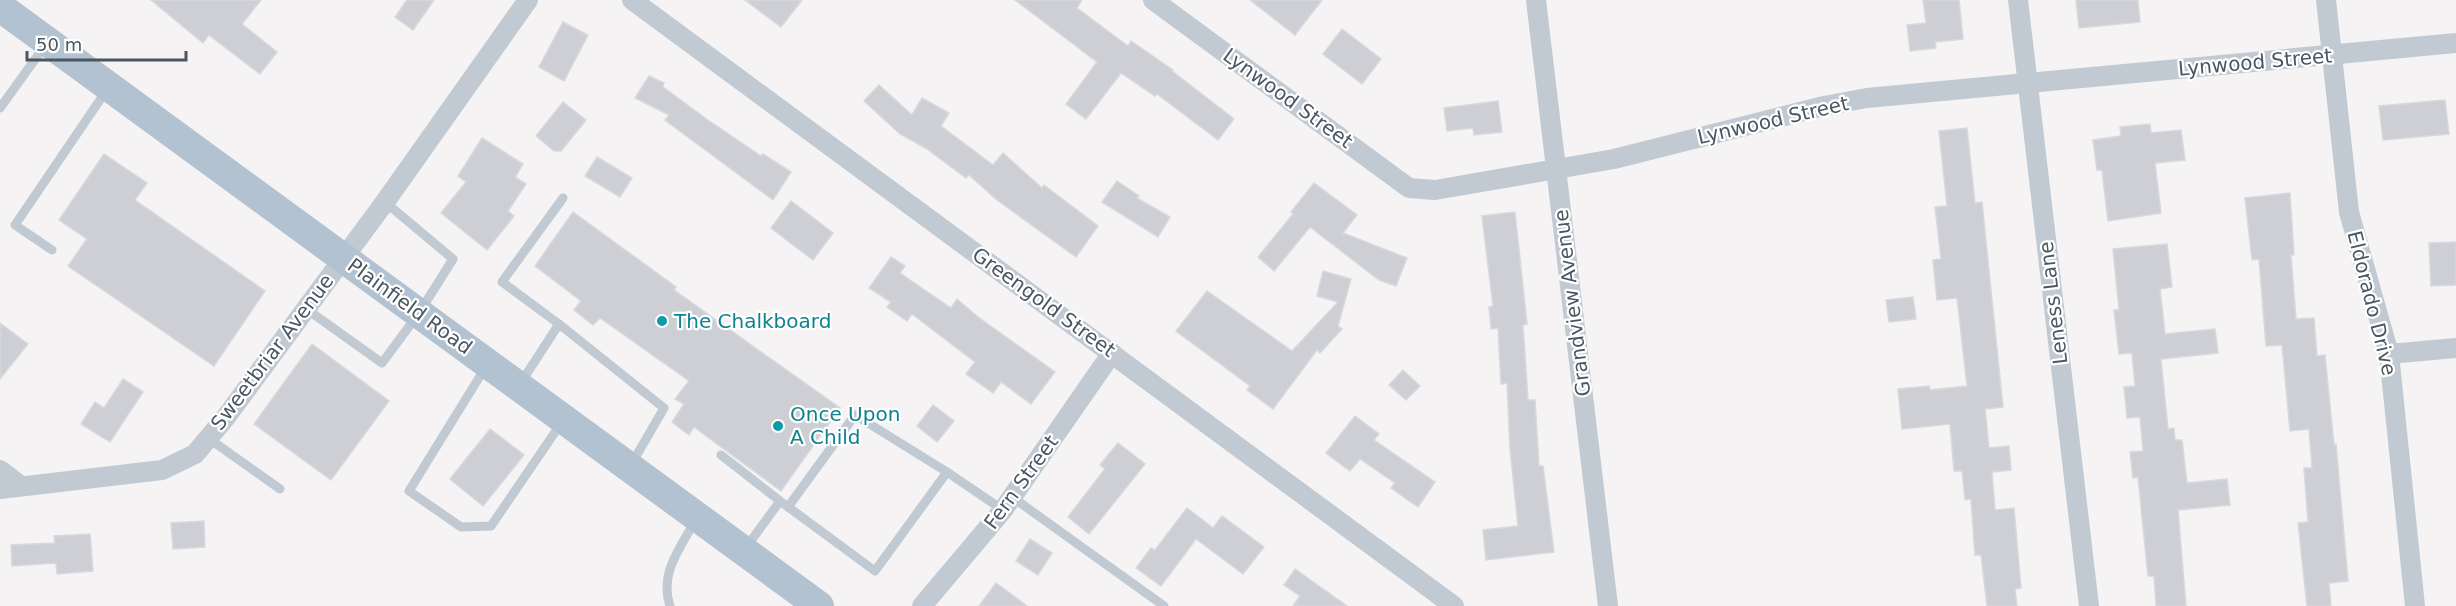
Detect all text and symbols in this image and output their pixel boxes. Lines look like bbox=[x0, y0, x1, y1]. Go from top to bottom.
scale bar bbox=[27, 24, 186, 62]
text: 50 m bbox=[36, 34, 82, 55]
street label: Lynwood Street bbox=[1218, 43, 1358, 153]
street label: Lynwood Street bbox=[2177, 43, 2333, 81]
street label: Lynwood Street bbox=[1695, 91, 1851, 149]
street label: Grandview Avenue bbox=[1549, 208, 1595, 398]
street label: Eldorado Drive bbox=[2342, 228, 2402, 378]
street label: Leness Lane bbox=[2034, 240, 2072, 366]
street label: Greengold Street bbox=[968, 242, 1120, 362]
street label: Plainfield Road bbox=[343, 253, 477, 359]
street label: Sweetbriar Avenue bbox=[206, 269, 338, 435]
place label: The Chalkboard bbox=[673, 309, 831, 333]
marker: The Chalkboard bbox=[655, 314, 669, 328]
place label: Once Upon A Child bbox=[790, 402, 900, 449]
marker: Once Upon A Child bbox=[771, 419, 785, 433]
street label: Fern Street bbox=[979, 430, 1063, 534]

